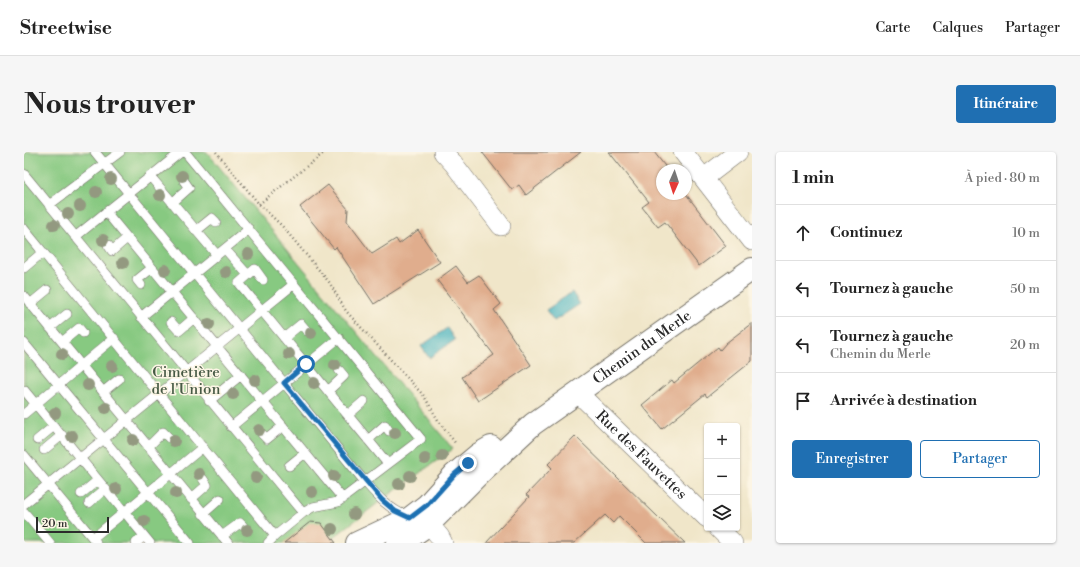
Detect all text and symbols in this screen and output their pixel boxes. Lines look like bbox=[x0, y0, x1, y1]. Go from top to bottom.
text: Streetwise bbox=[20, 16, 112, 40]
text: Carte bbox=[875, 19, 910, 37]
text: Calques bbox=[932, 19, 983, 37]
text: Partager bbox=[1005, 19, 1060, 37]
button: Itinéraire bbox=[956, 85, 1056, 123]
text: Nous trouver bbox=[24, 87, 196, 122]
north arrow bbox=[656, 164, 692, 200]
text: 1 min bbox=[792, 167, 834, 189]
text: À pied · 80 m bbox=[964, 170, 1040, 186]
icon: ahead bbox=[792, 222, 814, 244]
text: Continuez bbox=[830, 223, 902, 242]
text: 10 m bbox=[1012, 225, 1040, 241]
icon: left bbox=[792, 278, 814, 300]
text: Tournez à gauche bbox=[830, 279, 953, 298]
text: 50 m bbox=[1010, 281, 1040, 297]
street label: Chemin du Merle bbox=[589, 306, 695, 388]
text: Tournez à gauche bbox=[830, 327, 953, 346]
icon: left bbox=[792, 334, 814, 356]
text: 20 m bbox=[1010, 337, 1040, 353]
text: Chemin du Merle bbox=[830, 346, 931, 362]
route start bbox=[297, 355, 315, 373]
park label: Cimetière de l'Union bbox=[152, 363, 221, 399]
icon: arrive bbox=[792, 390, 814, 412]
text: Arrivée à destination bbox=[830, 391, 977, 410]
street label: Rue des Fauvettes bbox=[592, 406, 691, 503]
map controls bbox=[704, 423, 740, 531]
button: + bbox=[704, 423, 740, 459]
button: Enregistrer bbox=[792, 440, 912, 478]
button: Partager bbox=[920, 440, 1040, 478]
route end bbox=[459, 454, 477, 472]
button: − bbox=[704, 459, 740, 495]
button: layers bbox=[704, 495, 740, 531]
scale bar bbox=[36, 515, 109, 534]
text: 20 m bbox=[42, 517, 67, 531]

